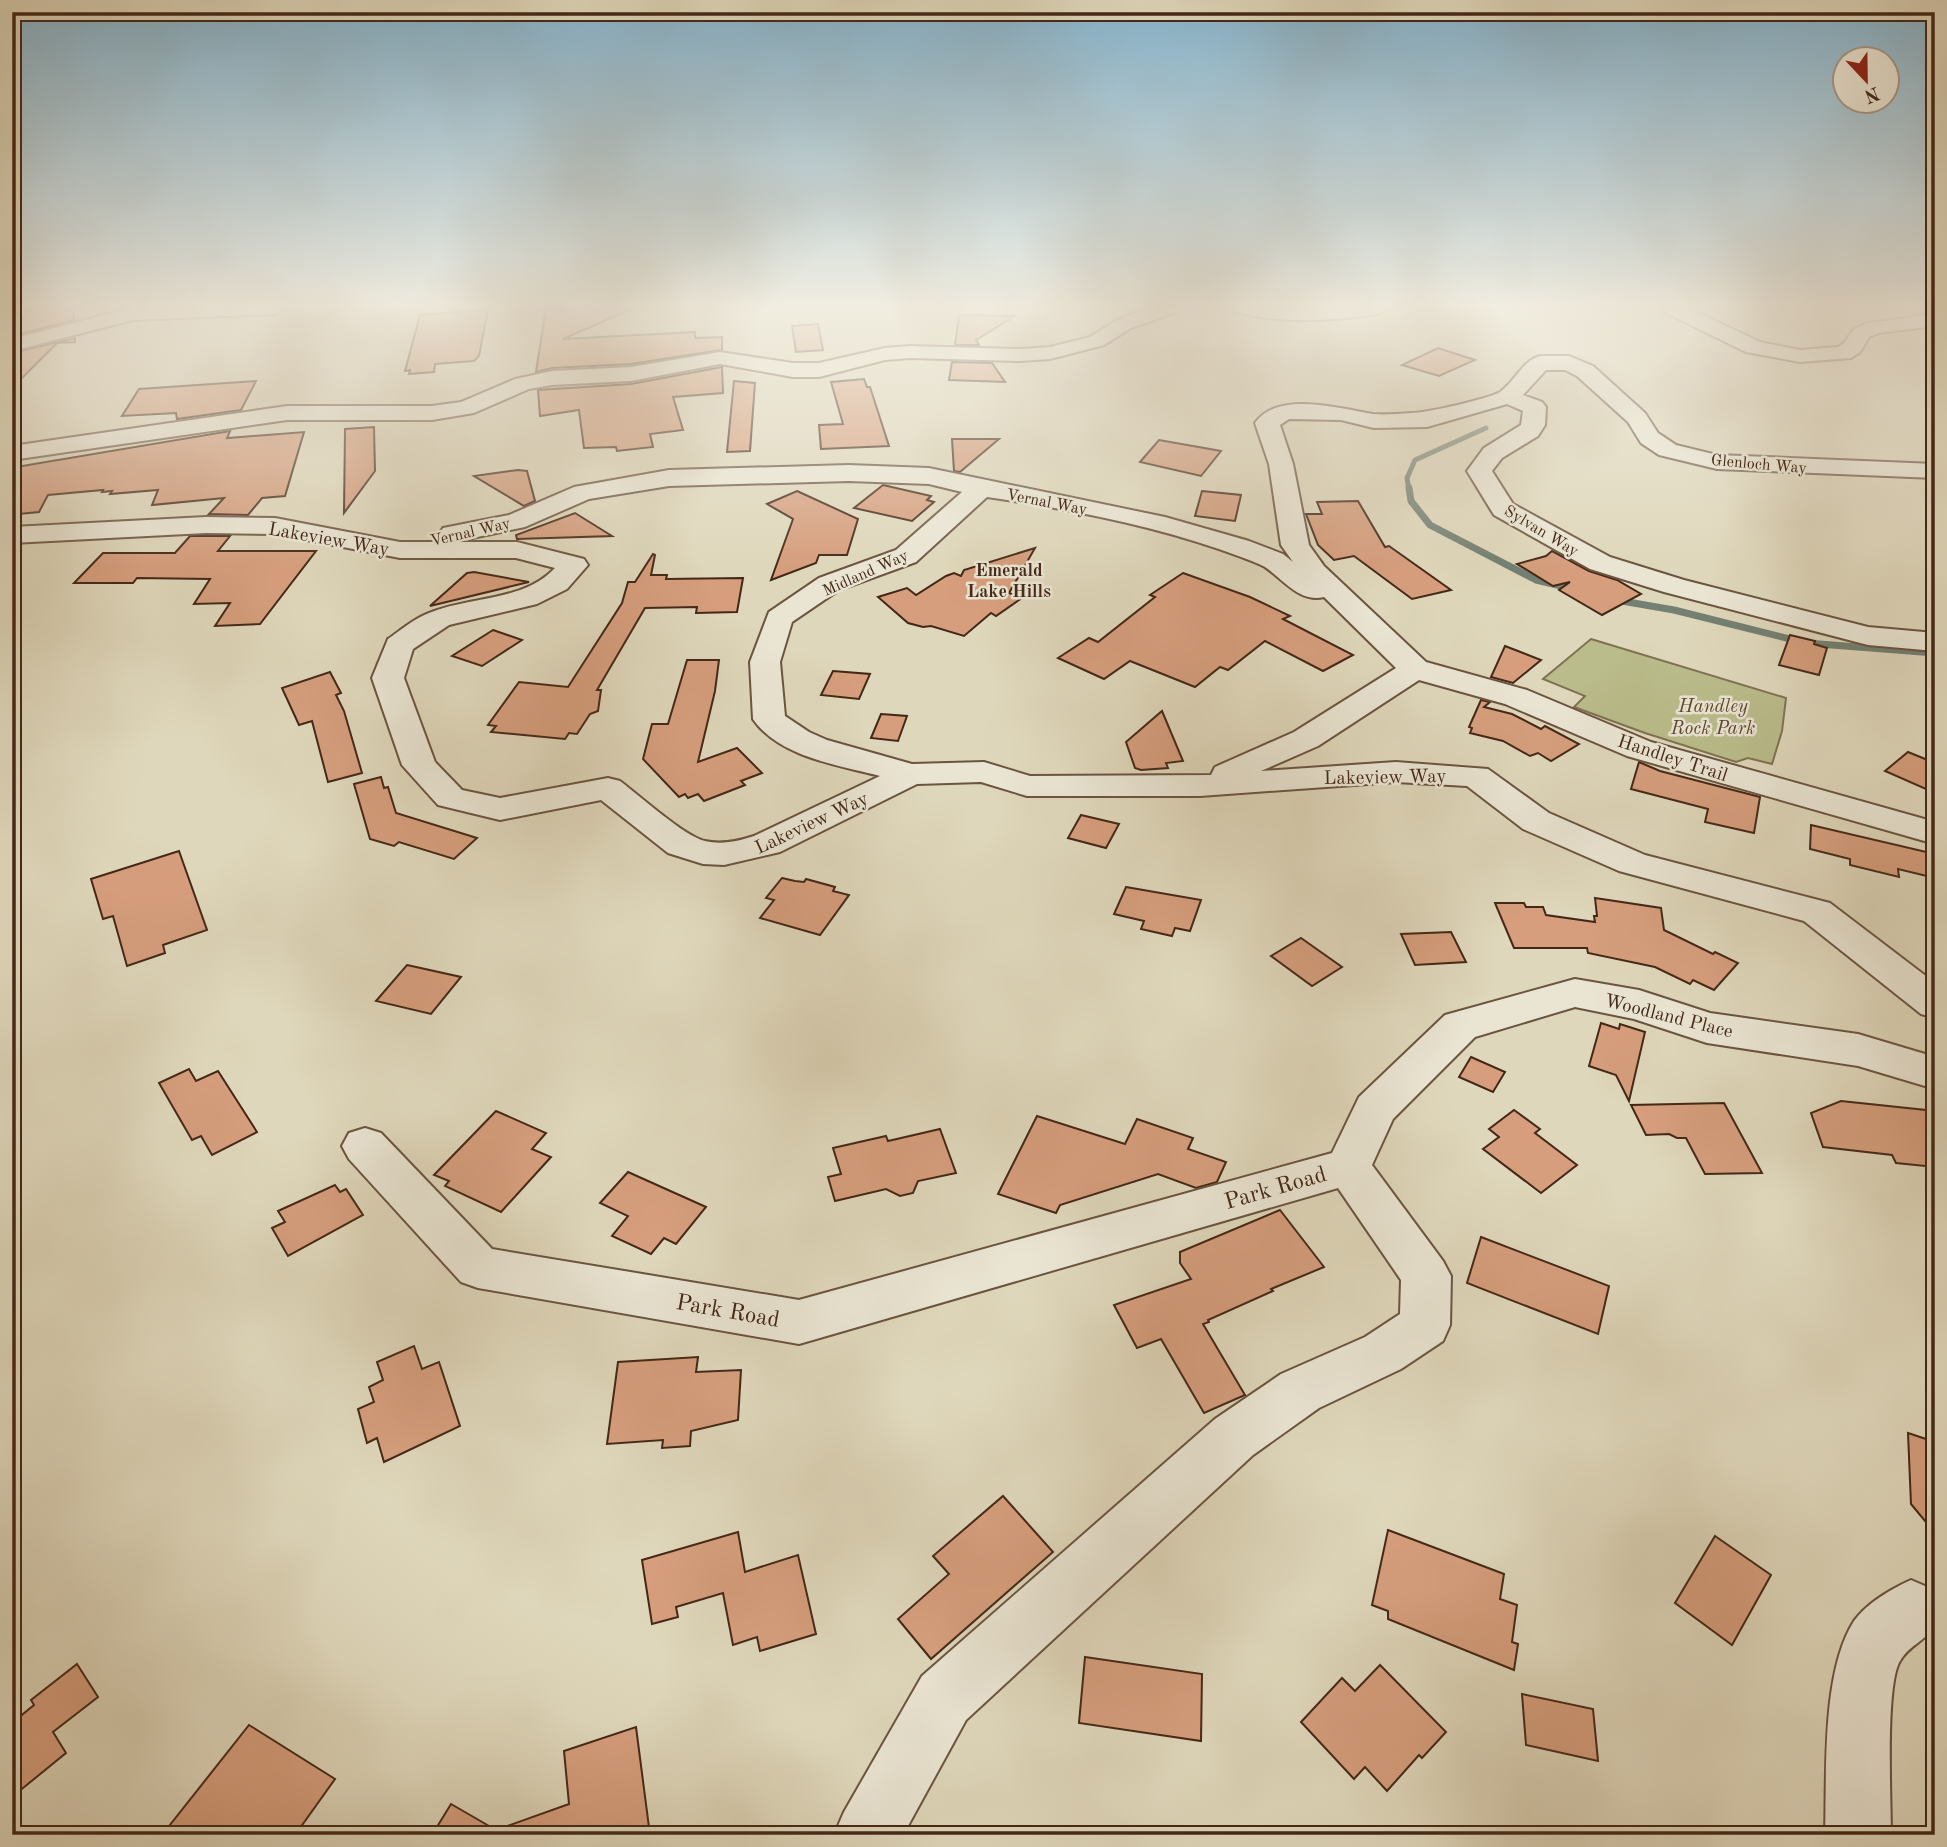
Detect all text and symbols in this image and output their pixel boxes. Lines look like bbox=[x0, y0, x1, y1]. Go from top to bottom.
north arrow bbox=[1832, 46, 1902, 116]
text: N bbox=[1861, 82, 1882, 105]
street label: Glenloch Way bbox=[1710, 453, 1808, 477]
street label: Vernal Way bbox=[1005, 487, 1089, 519]
street label: Sylvan Way bbox=[1501, 503, 1581, 560]
street label: Vernal Way bbox=[429, 516, 513, 550]
street label: Lakeview Way bbox=[267, 520, 391, 560]
street label: Midland Way bbox=[821, 548, 911, 600]
district label: Emerald Lake Hills bbox=[967, 562, 1051, 601]
park label: Handley Rock Park bbox=[1670, 698, 1755, 739]
street label: Handley Trail bbox=[1615, 733, 1730, 786]
street label: Lakeview Way bbox=[1324, 768, 1447, 789]
street label: Lakeview Way bbox=[752, 790, 872, 859]
street label: Woodland Place bbox=[1602, 992, 1735, 1043]
street label: Park Road bbox=[1222, 1163, 1329, 1214]
street label: Park Road bbox=[674, 1291, 781, 1332]

